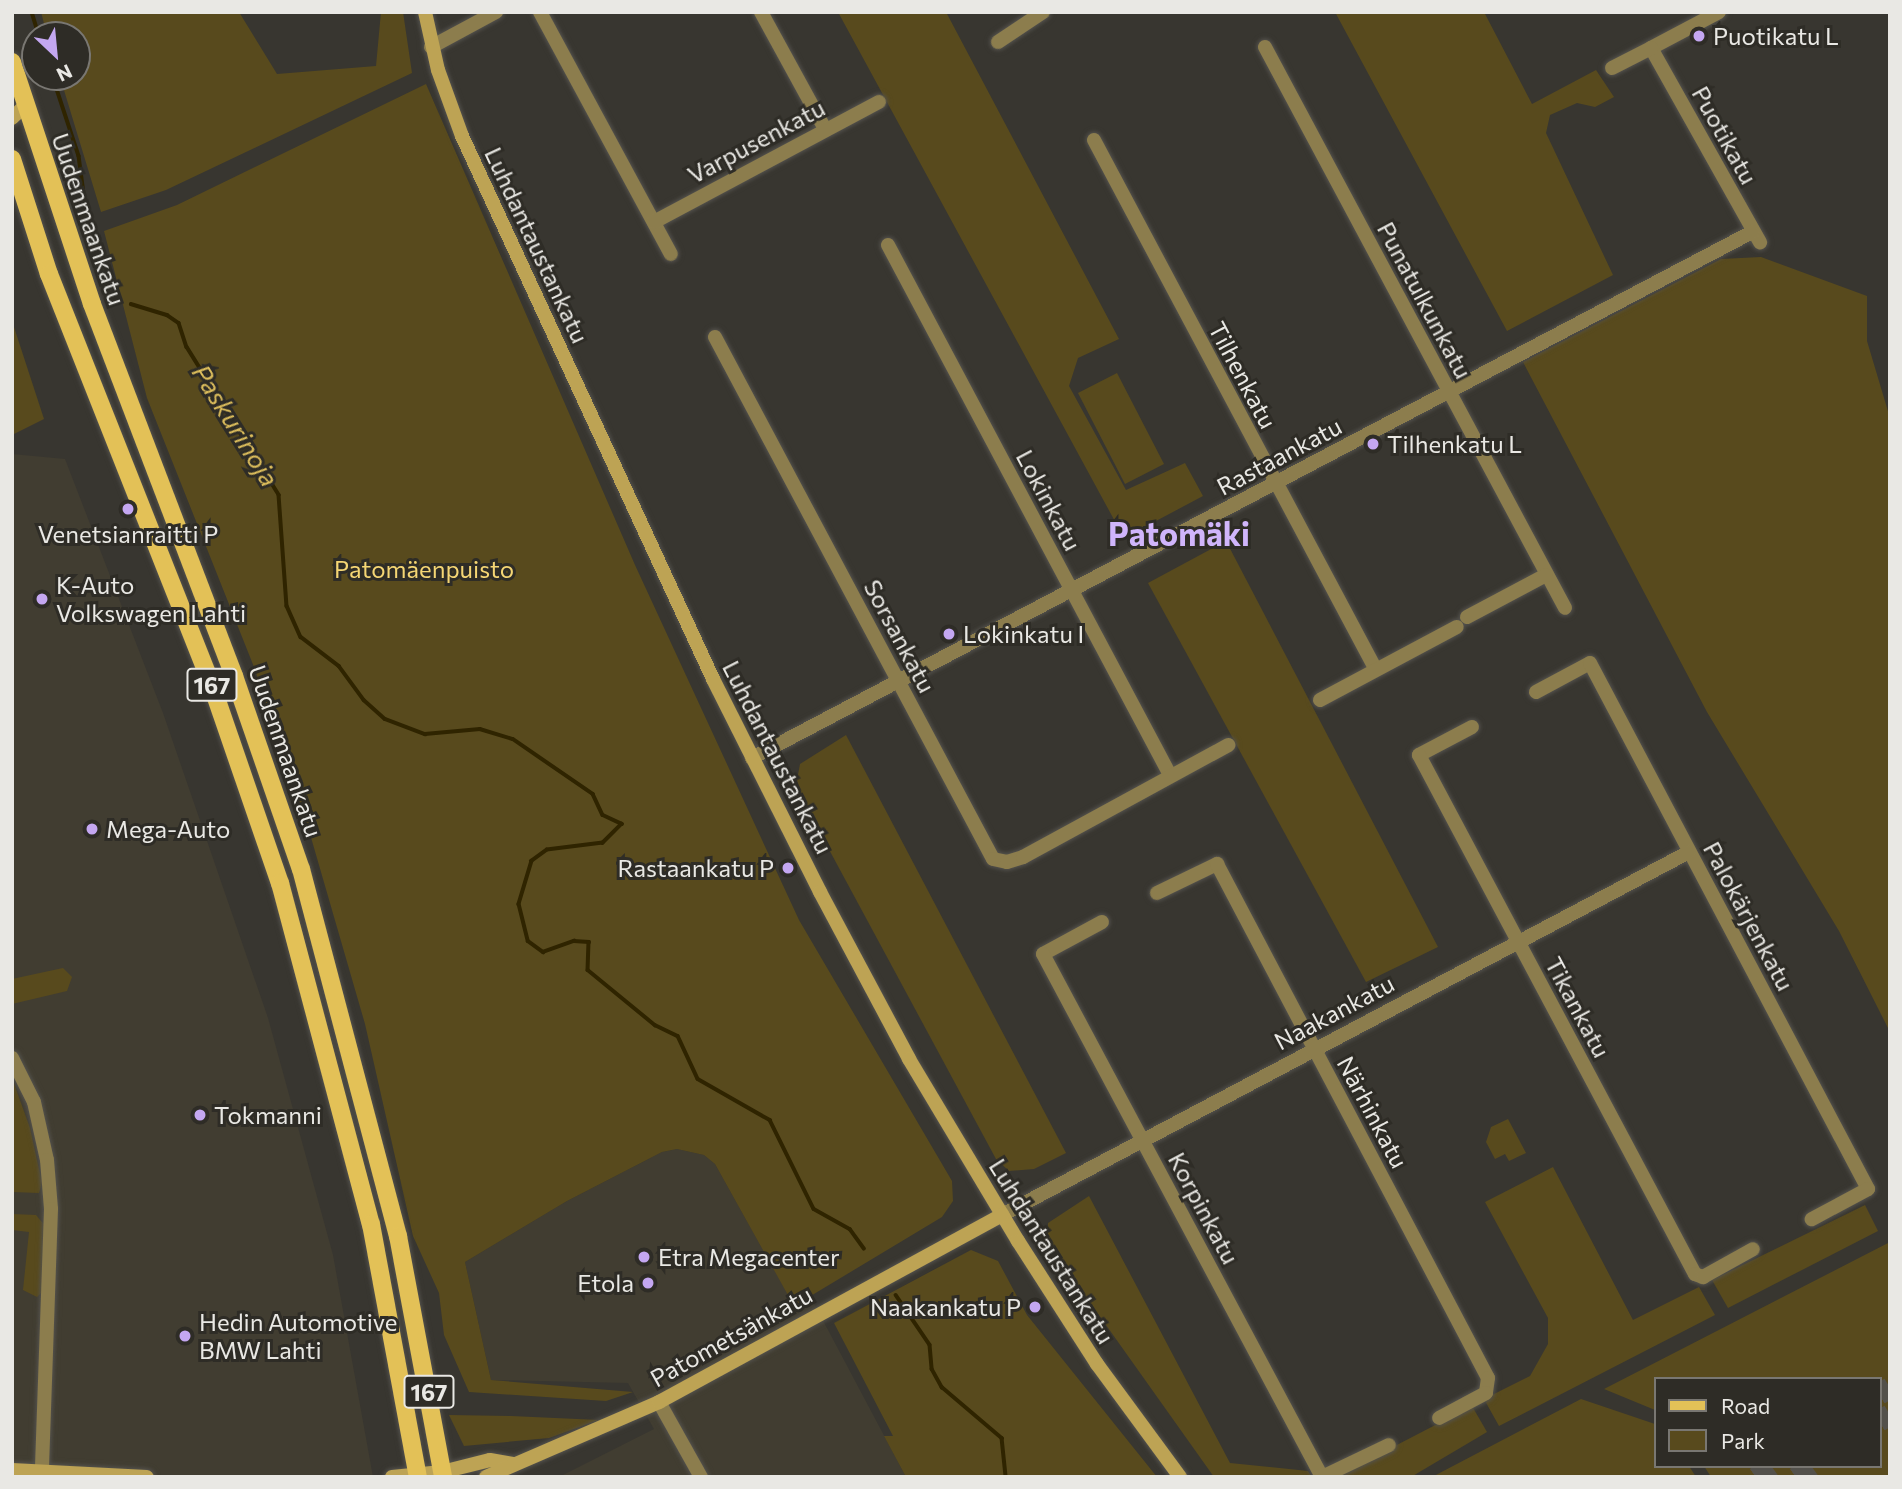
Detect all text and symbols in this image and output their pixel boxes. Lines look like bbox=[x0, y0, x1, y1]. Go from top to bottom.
north arrow bbox=[21, 21, 91, 91]
place label: Puotikatu L bbox=[1713, 22, 1839, 50]
marker: Puotikatu L bbox=[1691, 28, 1707, 44]
text: N bbox=[53, 60, 76, 87]
street label: Puotikatu bbox=[1686, 81, 1764, 189]
street label: Varpusenkatu bbox=[683, 93, 829, 189]
street label: Uudenmaankatu bbox=[46, 129, 132, 309]
street label: Luhdantaustankatu bbox=[479, 143, 595, 347]
street label: Punatulkunkatu bbox=[1372, 217, 1478, 383]
street label: Tilhenkatu bbox=[1203, 317, 1283, 433]
water label: Paskurinoja bbox=[186, 358, 286, 492]
street label: Rastaankatu bbox=[1212, 411, 1346, 501]
place label: Tilhenkatu L bbox=[1387, 430, 1522, 458]
marker: Tilhenkatu L bbox=[1365, 436, 1381, 452]
street label: Lokinkatu bbox=[1011, 445, 1087, 555]
marker: Venetsianraitti P bbox=[120, 501, 136, 517]
district label: Patomäki bbox=[1108, 514, 1250, 552]
place label: Venetsianraitti P bbox=[38, 520, 218, 548]
park label: Patomäenpuisto bbox=[334, 555, 514, 583]
place label: K-Auto Volkswagen Lahti bbox=[56, 571, 246, 627]
street label: Sorsankatu bbox=[858, 575, 942, 697]
marker: K-Auto Volkswagen Lahti bbox=[34, 591, 50, 607]
place label: Lokinkatu I bbox=[963, 620, 1084, 648]
marker: Lokinkatu I bbox=[941, 626, 957, 642]
street label: Luhdantaustankatu bbox=[717, 656, 839, 858]
street label: Uudenmaankatu bbox=[243, 661, 329, 841]
road number: 167 bbox=[186, 666, 238, 705]
place label: Mega-Auto bbox=[106, 815, 230, 843]
marker: Mega-Auto bbox=[84, 821, 100, 837]
street label: Palokärjenkatu bbox=[1698, 837, 1800, 995]
place label: Rastaankatu P bbox=[617, 854, 774, 882]
marker: Rastaankatu P bbox=[780, 860, 796, 876]
street label: Tikankatu bbox=[1540, 952, 1616, 1062]
street label: Naakankatu bbox=[1269, 968, 1399, 1056]
street label: Närhinkatu bbox=[1332, 1051, 1414, 1173]
place label: Tokmanni bbox=[214, 1101, 322, 1129]
marker: Tokmanni bbox=[192, 1107, 208, 1123]
street label: Korpinkatu bbox=[1163, 1147, 1245, 1269]
street label: Luhdantaustankatu bbox=[983, 1153, 1121, 1349]
place label: Etra Megacenter bbox=[658, 1243, 839, 1271]
marker: Etra Megacenter bbox=[636, 1249, 652, 1265]
place label: Etola bbox=[577, 1269, 634, 1297]
marker: Etola bbox=[640, 1275, 656, 1291]
street label: Patometsänkatu bbox=[645, 1280, 817, 1392]
place label: Naakankatu P bbox=[870, 1293, 1021, 1321]
marker: Naakankatu P bbox=[1027, 1299, 1043, 1315]
place label: Hedin Automotive BMW Lahti bbox=[199, 1308, 397, 1364]
marker: Hedin Automotive BMW Lahti bbox=[177, 1328, 193, 1344]
road number: 167 bbox=[403, 1372, 455, 1412]
legend bbox=[1654, 1377, 1881, 1468]
text: Road bbox=[1721, 1393, 1770, 1418]
text: Park bbox=[1721, 1428, 1765, 1453]

